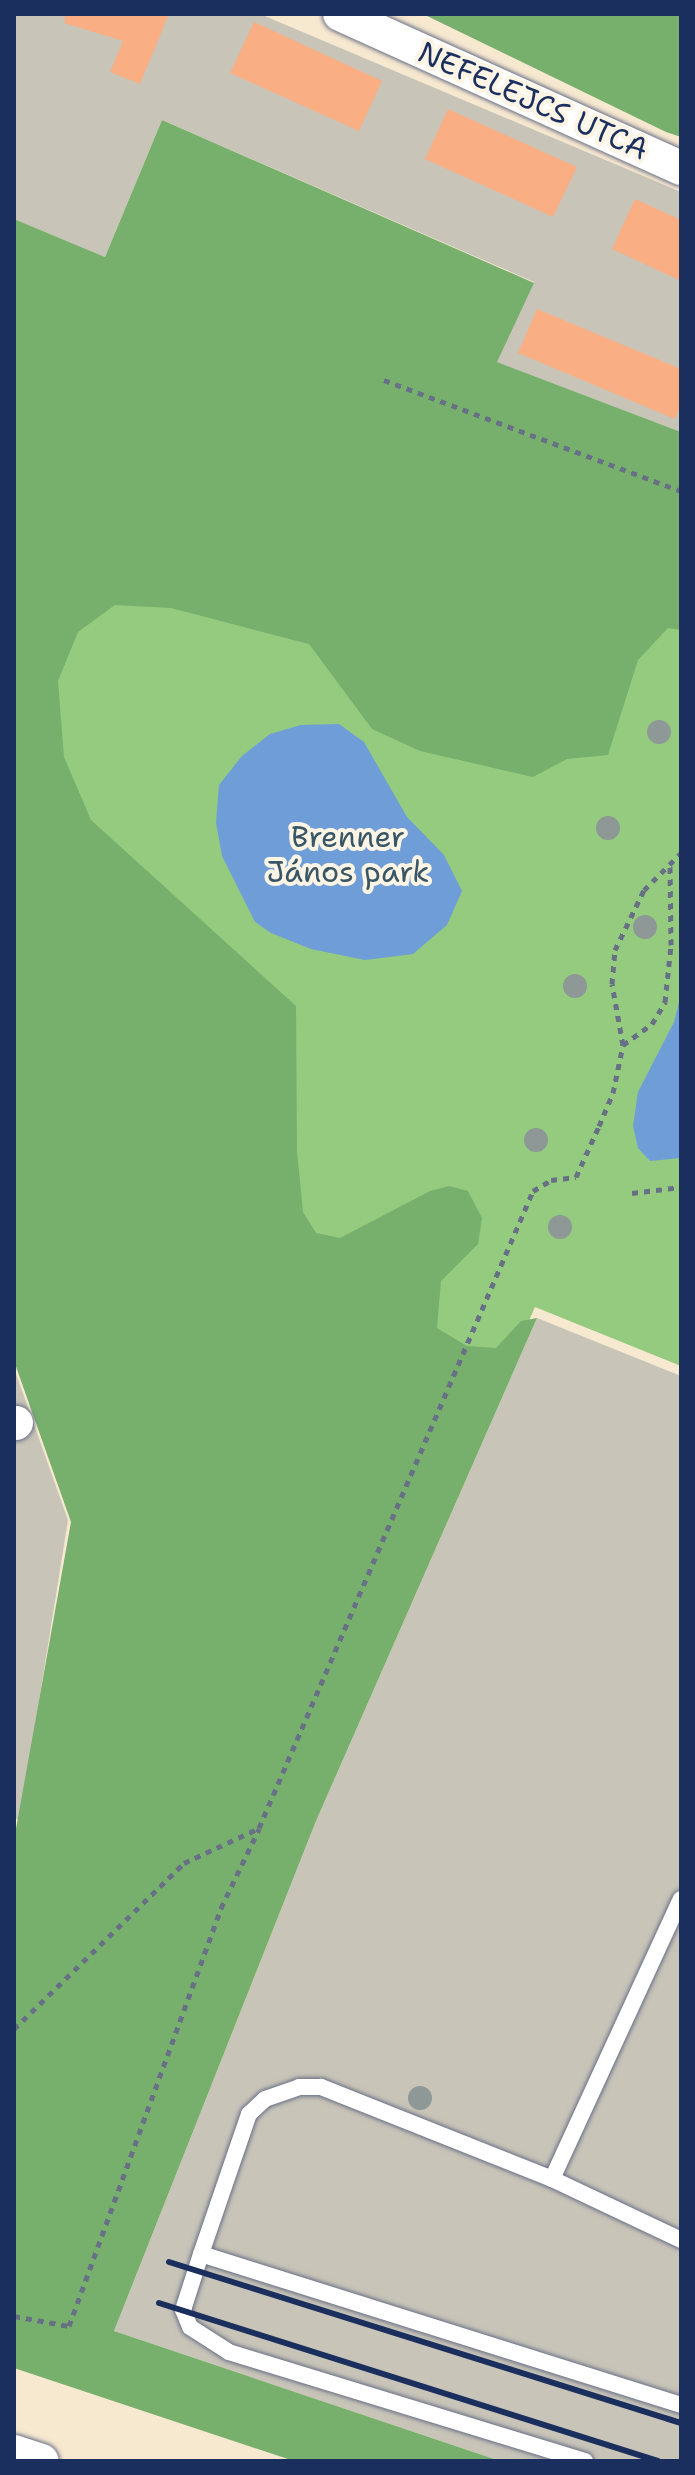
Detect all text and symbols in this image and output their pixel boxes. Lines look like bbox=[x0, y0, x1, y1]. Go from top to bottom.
street label: NEFELEJCS UTCA bbox=[412, 34, 654, 168]
park label: Brenner János park bbox=[267, 819, 429, 890]

